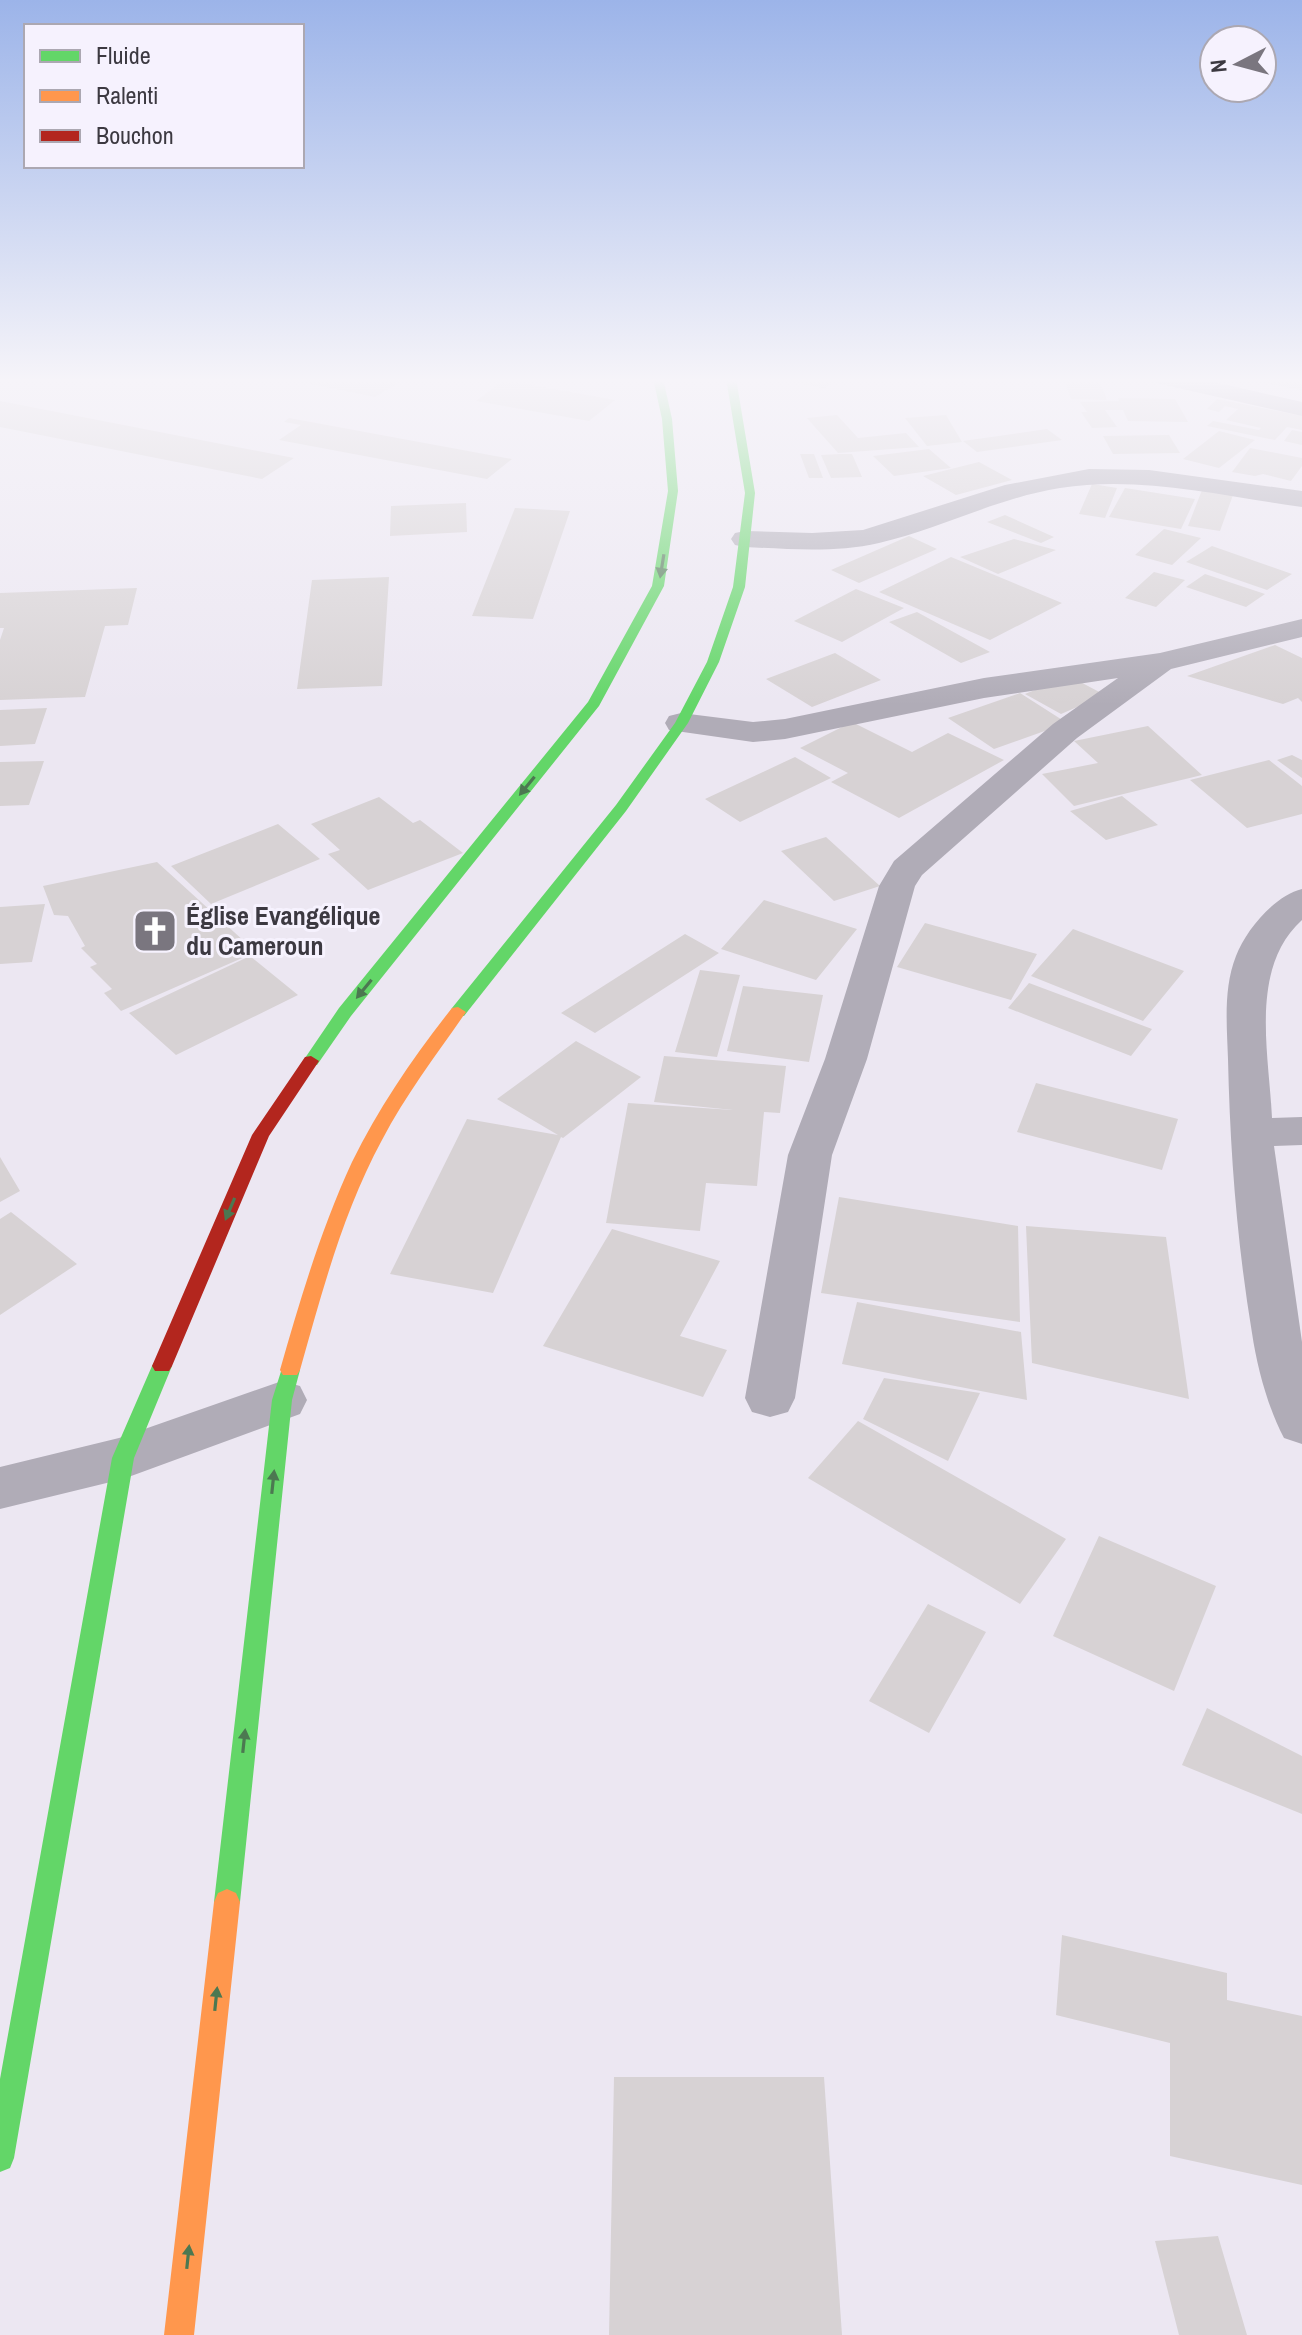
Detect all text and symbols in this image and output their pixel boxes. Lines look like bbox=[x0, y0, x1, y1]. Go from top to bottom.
legend bbox=[24, 24, 304, 168]
north arrow bbox=[1198, 24, 1278, 104]
text: Fluide bbox=[96, 39, 151, 71]
text: N bbox=[1203, 58, 1234, 74]
text: Ralenti bbox=[96, 79, 158, 111]
text: Bouchon bbox=[96, 119, 174, 151]
one-way arrow bbox=[655, 554, 667, 579]
one-way arrow bbox=[520, 776, 536, 796]
place label: Église Evangélique du Cameroun bbox=[186, 898, 380, 963]
church icon: Église Evangélique du Cameroun bbox=[131, 907, 179, 955]
one-way arrow bbox=[356, 978, 373, 998]
one-way arrow bbox=[223, 1197, 236, 1221]
one-way arrow bbox=[266, 1469, 279, 1494]
one-way arrow bbox=[238, 1728, 251, 1753]
one-way arrow bbox=[210, 1986, 223, 2011]
one-way arrow bbox=[181, 2245, 194, 2270]

